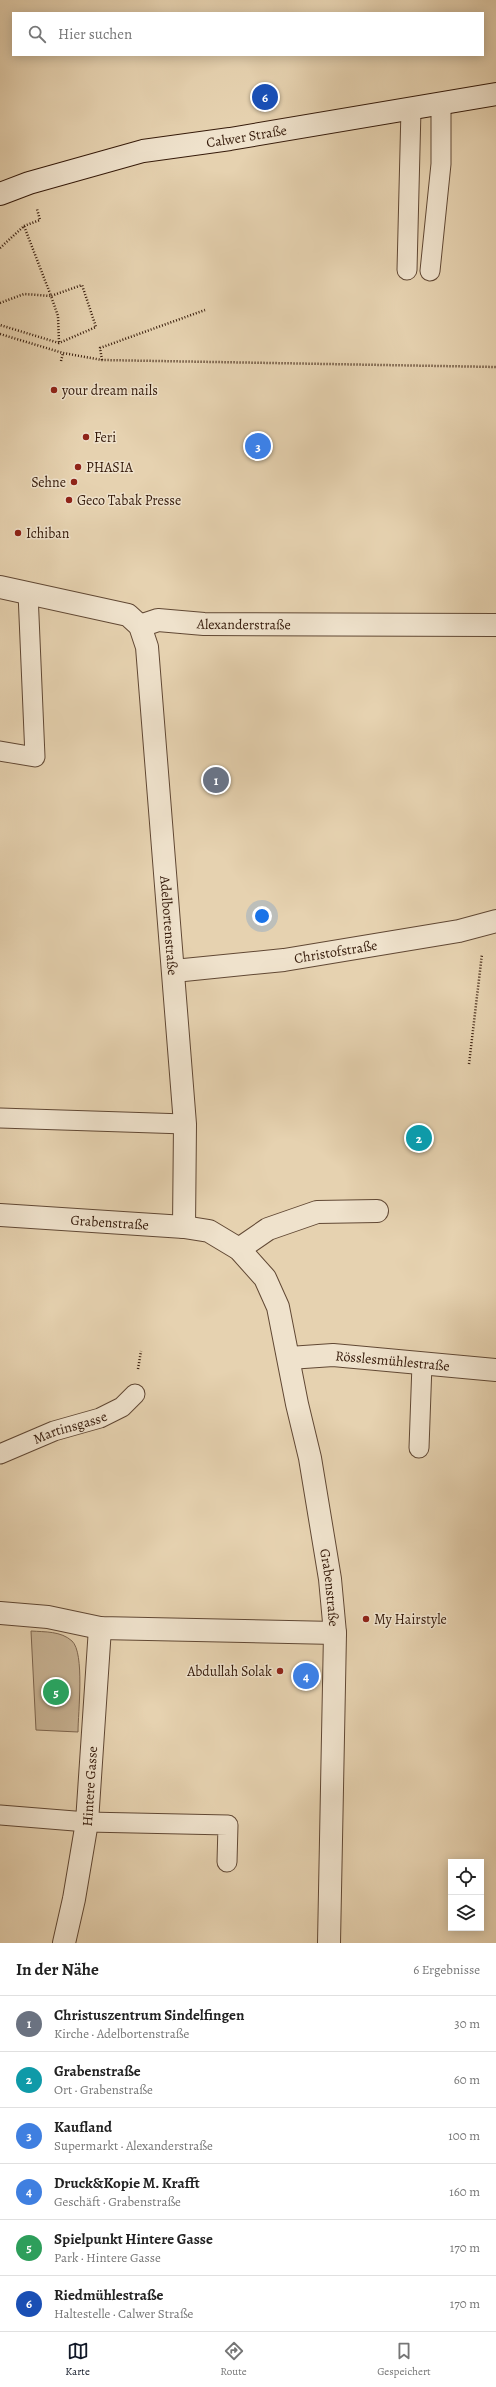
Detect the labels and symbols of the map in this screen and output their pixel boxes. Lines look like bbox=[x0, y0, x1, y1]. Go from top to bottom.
pin: 6 bbox=[252, 82, 278, 112]
street label: Calwer Straße bbox=[205, 121, 288, 152]
place label: your dream nails bbox=[61, 381, 158, 400]
marker: your dream nails bbox=[49, 385, 59, 395]
place label: Feri bbox=[94, 428, 116, 447]
pin: 3 bbox=[245, 431, 271, 461]
marker: Feri bbox=[81, 432, 91, 442]
place label: PHASIA bbox=[86, 458, 134, 477]
marker: PHASIA bbox=[73, 462, 83, 472]
place label: Sehne bbox=[31, 473, 66, 492]
marker: Sehne bbox=[69, 477, 79, 487]
place label: Geco Tabak Presse bbox=[77, 491, 181, 510]
marker: Geco Tabak Presse bbox=[64, 495, 74, 505]
place label: Ichiban bbox=[26, 524, 70, 543]
marker: Ichiban bbox=[13, 528, 23, 538]
street label: Alexanderstraße bbox=[195, 614, 291, 634]
pin: 1 bbox=[203, 765, 229, 795]
street label: Adelbortenstraße bbox=[155, 874, 182, 976]
your location bbox=[252, 906, 272, 926]
street label: Christofstraße bbox=[293, 936, 379, 968]
pin: 2 bbox=[406, 1123, 432, 1153]
street label: Grabenstraße bbox=[70, 1211, 150, 1235]
street label: Rösslesmühlestraße bbox=[335, 1346, 451, 1376]
street label: Martinsgasse bbox=[30, 1407, 110, 1449]
street label: Grabenstraße bbox=[315, 1547, 343, 1628]
place label: My Hairstyle bbox=[374, 1610, 447, 1629]
marker: My Hairstyle bbox=[361, 1614, 371, 1624]
pin: 4 bbox=[293, 1661, 319, 1691]
place label: Abdullah Solak bbox=[186, 1662, 272, 1681]
marker: Abdullah Solak bbox=[275, 1666, 285, 1676]
pin: 5 bbox=[43, 1677, 69, 1707]
street label: Hintere Gasse bbox=[78, 1745, 102, 1827]

